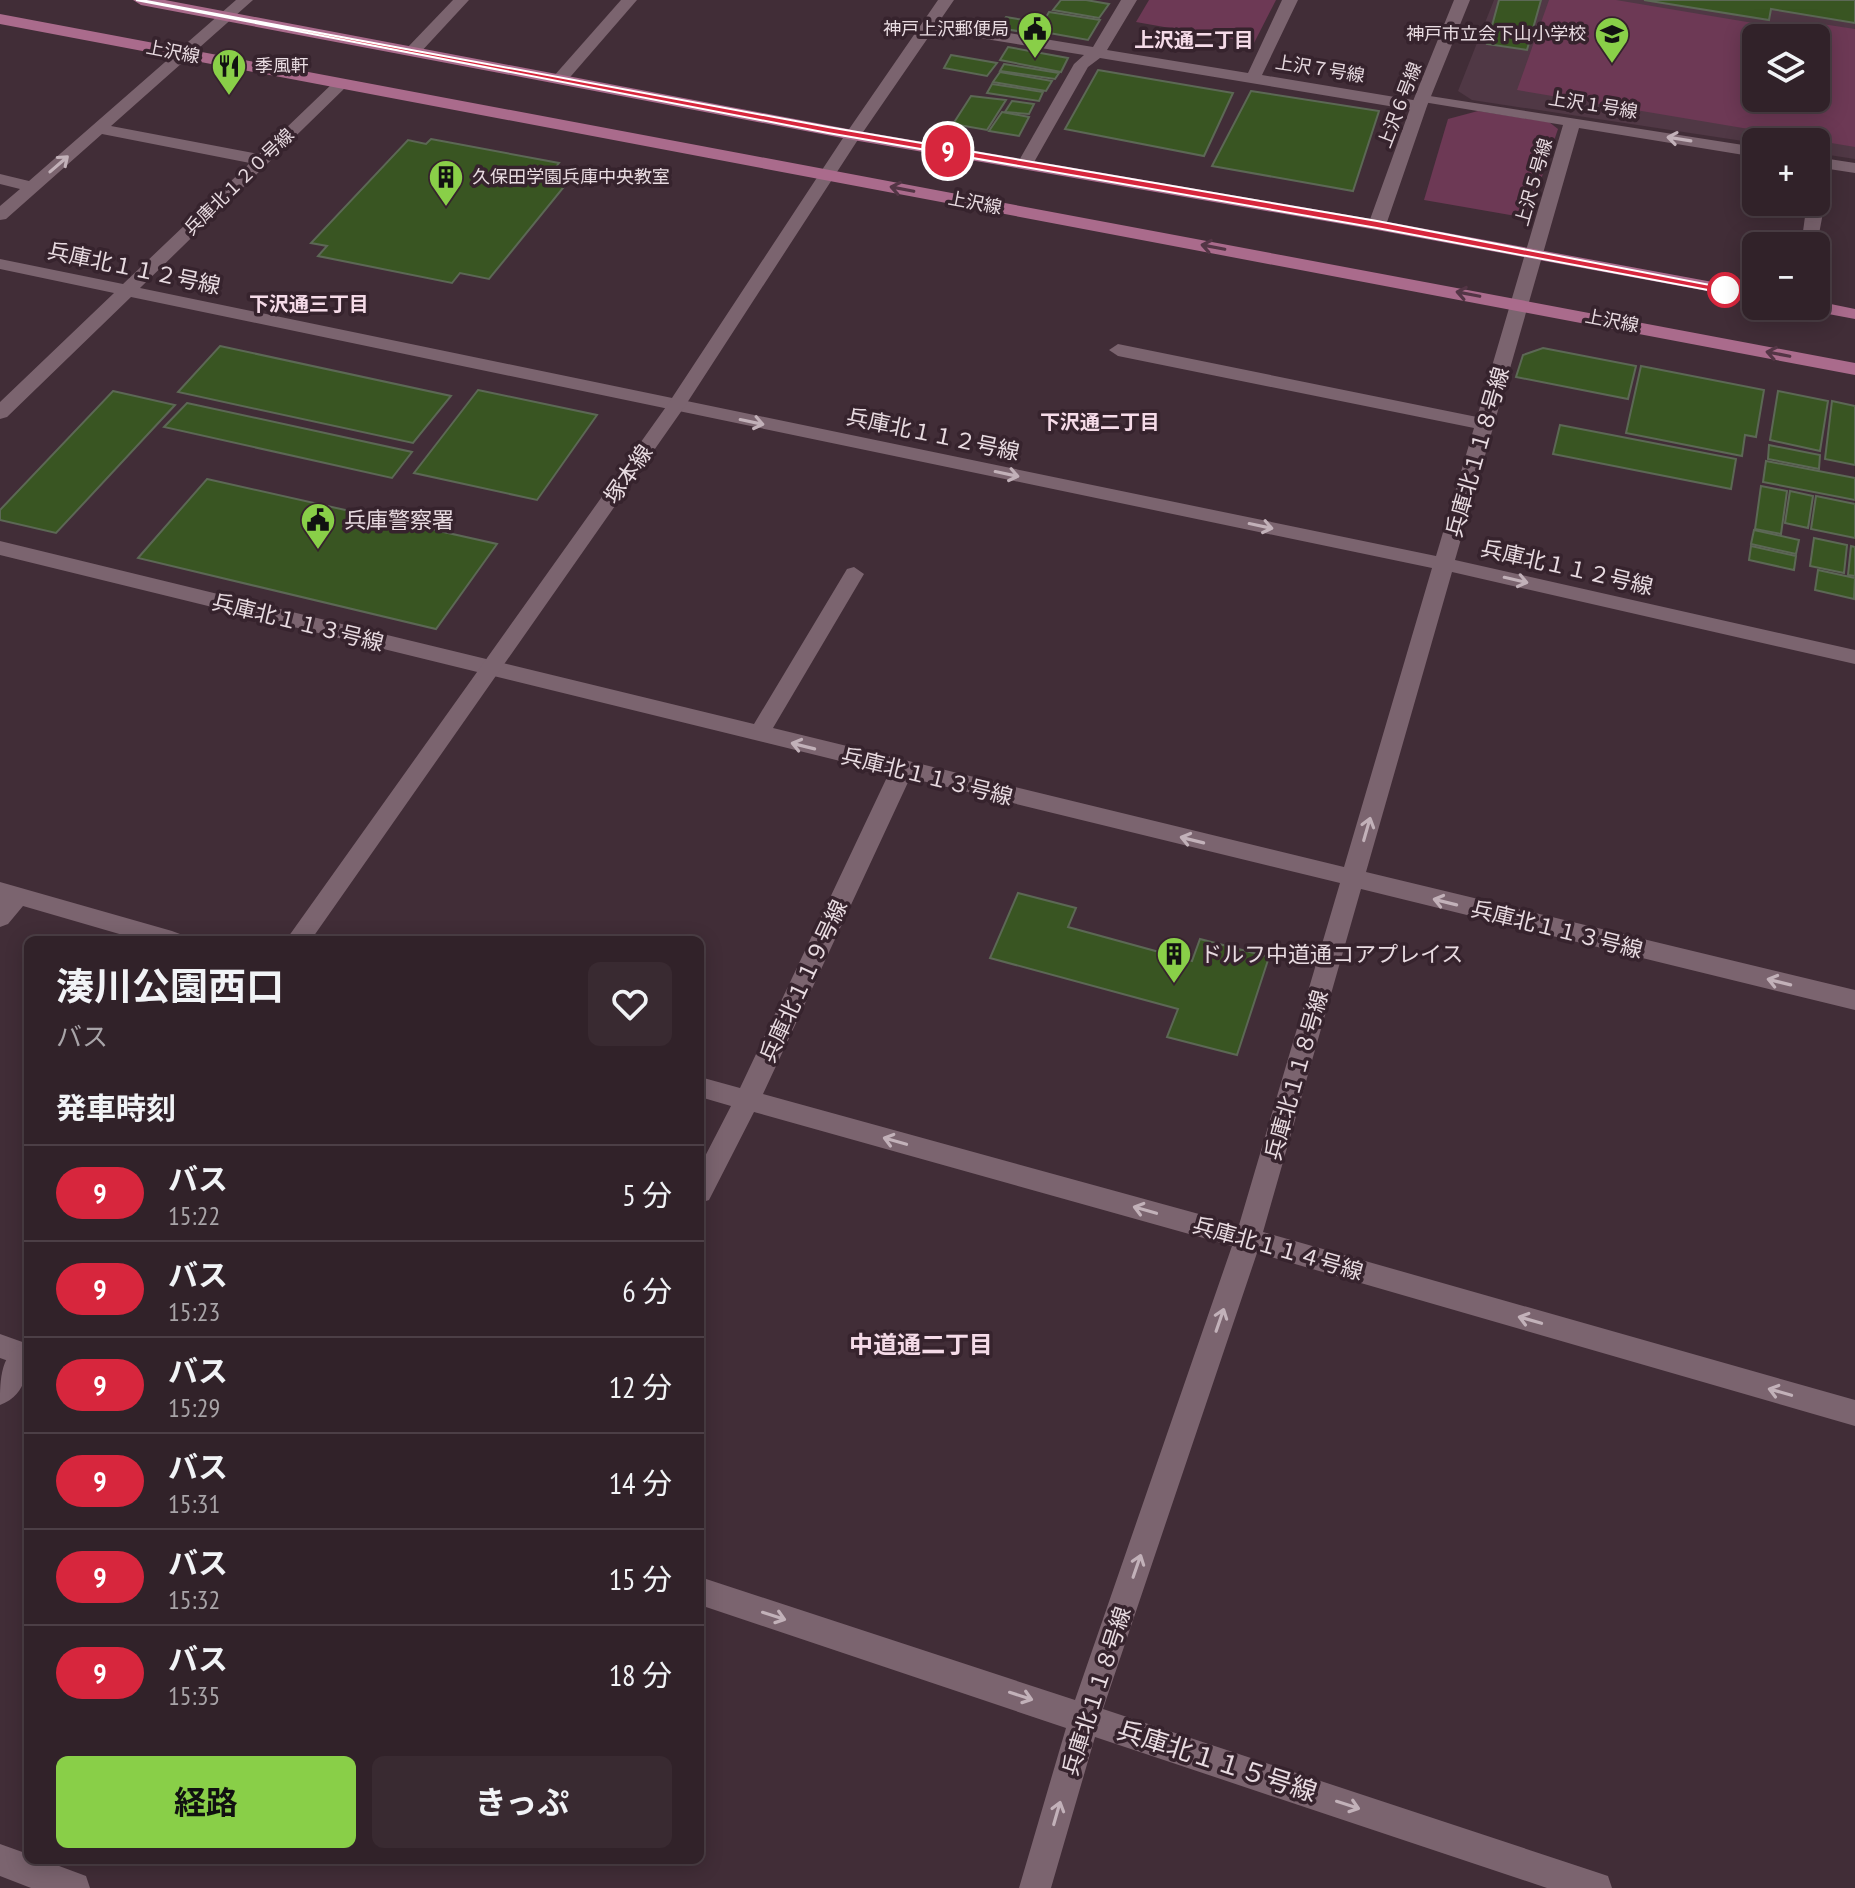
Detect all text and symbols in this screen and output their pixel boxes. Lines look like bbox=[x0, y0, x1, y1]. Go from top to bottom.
public building icon: 神戸上沢郵便局 bbox=[1016, 10, 1054, 60]
school or university icon: 神戸市立会下山小学校 bbox=[1593, 15, 1631, 65]
place label: 神戸上沢郵便局 bbox=[883, 17, 1009, 40]
place label: 神戸市立会下山小学校 bbox=[1406, 22, 1586, 45]
map controls bbox=[1742, 24, 1830, 320]
button: layers bbox=[1742, 24, 1830, 112]
district label: 上沢通二丁目 bbox=[1134, 27, 1254, 53]
street label: 上沢線 bbox=[144, 35, 202, 68]
restaurant icon: 季風軒 bbox=[210, 47, 248, 97]
street label: 上沢７号線 bbox=[1274, 50, 1366, 87]
place label: 季風軒 bbox=[255, 54, 309, 77]
street label: 上沢６号線 bbox=[1373, 59, 1426, 151]
street label: 上沢１号線 bbox=[1547, 86, 1639, 123]
street label: 兵庫北１２０号線 bbox=[179, 123, 298, 240]
line badge: 9 bbox=[922, 125, 974, 177]
button: + bbox=[1742, 128, 1830, 216]
one-way arrow bbox=[1667, 131, 1692, 146]
text: 9 bbox=[941, 132, 955, 169]
street label: 上沢５号線 bbox=[1510, 135, 1557, 228]
one-way arrow bbox=[48, 155, 68, 173]
building icon: 久保田学園兵庫中央教室 bbox=[427, 158, 465, 208]
place label: 久保田学園兵庫中央教室 bbox=[472, 165, 670, 188]
one-way arrow bbox=[890, 181, 915, 196]
street label: 上沢線 bbox=[946, 186, 1004, 219]
button: − bbox=[1742, 232, 1830, 320]
street label: 兵庫北１１２号線 bbox=[45, 236, 223, 300]
one-way arrow bbox=[1200, 238, 1226, 253]
unlabelled marker bbox=[1708, 273, 1742, 307]
one-way arrow bbox=[1456, 286, 1481, 301]
district label: 下沢通三丁目 bbox=[249, 291, 369, 317]
street label: 上沢線 bbox=[1583, 304, 1641, 337]
one-way arrow bbox=[1766, 346, 1792, 361]
street label: 兵庫北１１８号線 bbox=[1439, 364, 1515, 540]
street label: 兵庫北１１２号線 bbox=[844, 402, 1022, 466]
district label: 下沢通二丁目 bbox=[1040, 409, 1160, 435]
one-way arrow bbox=[739, 415, 764, 430]
street label: 塚本線 bbox=[598, 439, 658, 509]
one-way arrow bbox=[993, 467, 1019, 482]
public building icon: 兵庫警察署 bbox=[299, 501, 337, 551]
place label: 兵庫警察署 bbox=[344, 506, 454, 534]
one-way arrow bbox=[1248, 520, 1274, 535]
street label: 兵庫北１１２号線 bbox=[1478, 534, 1656, 600]
one-way arrow bbox=[1502, 573, 1528, 588]
street label: 兵庫北１１３号線 bbox=[209, 587, 387, 657]
one-way arrow bbox=[791, 738, 817, 753]
street label: 兵庫北１１３号線 bbox=[838, 741, 1016, 811]
one-way arrow bbox=[1360, 817, 1375, 843]
one-way arrow bbox=[1180, 832, 1205, 847]
one-way arrow bbox=[1432, 893, 1458, 908]
street label: 兵庫北１１３号線 bbox=[1468, 894, 1646, 964]
street label: 兵庫北１１９号線 bbox=[753, 895, 853, 1067]
building icon: ドルフ中道通コアプレイス bbox=[1155, 935, 1193, 985]
place label: ドルフ中道通コアプレイス bbox=[1200, 940, 1463, 968]
text: 湊川公園西口 bbox=[56, 961, 284, 1010]
button: heart bbox=[588, 962, 672, 1046]
one-way arrow bbox=[1767, 974, 1793, 989]
street label: 兵庫北１１８号線 bbox=[1258, 987, 1334, 1163]
text: バス bbox=[56, 1020, 108, 1053]
text: 発車時刻 bbox=[56, 1088, 176, 1127]
one-way arrow bbox=[882, 1132, 908, 1147]
text: バス bbox=[168, 1159, 228, 1198]
text: 9 bbox=[93, 1174, 107, 1211]
text: 5 分 bbox=[622, 1175, 672, 1214]
text: 15:22 bbox=[168, 1199, 220, 1232]
one-way arrow bbox=[1133, 1202, 1159, 1217]
street label: 兵庫北１１４号線 bbox=[1190, 1210, 1366, 1286]
text: バス bbox=[168, 1255, 228, 1294]
text: 9 bbox=[93, 1270, 107, 1307]
text: 6 分 bbox=[622, 1271, 672, 1310]
text: 15:23 bbox=[168, 1295, 220, 1328]
one-way arrow bbox=[1214, 1307, 1229, 1332]
one-way arrow bbox=[1518, 1312, 1544, 1327]
district label: 中道通二丁目 bbox=[849, 1329, 993, 1360]
text: バス bbox=[168, 1351, 228, 1390]
text: 9 bbox=[93, 1366, 107, 1403]
text: 12 分 bbox=[609, 1367, 672, 1406]
one-way arrow bbox=[1768, 1384, 1793, 1398]
text: 15:29 bbox=[168, 1391, 220, 1424]
text: バス bbox=[168, 1447, 228, 1486]
text: 9 bbox=[93, 1462, 107, 1499]
text: 14 分 bbox=[609, 1463, 672, 1502]
text: 15:31 bbox=[168, 1487, 220, 1520]
text: バス bbox=[168, 1543, 228, 1582]
one-way arrow bbox=[1130, 1554, 1145, 1579]
text: 9 bbox=[93, 1558, 107, 1595]
text: 15 分 bbox=[609, 1559, 672, 1598]
text: 15:32 bbox=[168, 1583, 220, 1616]
street label: 兵庫北１１８号線 bbox=[1055, 1603, 1137, 1779]
one-way arrow bbox=[761, 1609, 786, 1624]
text: バス bbox=[168, 1639, 228, 1678]
text: 9 bbox=[93, 1654, 107, 1691]
text: 18 分 bbox=[609, 1655, 672, 1694]
text: 15:35 bbox=[168, 1679, 220, 1712]
one-way arrow bbox=[1009, 1690, 1034, 1705]
street label: 兵庫北１１５号線 bbox=[1113, 1713, 1321, 1808]
button: 経路 bbox=[56, 1756, 356, 1848]
button: きっぷ bbox=[372, 1756, 672, 1848]
one-way arrow bbox=[1335, 1798, 1360, 1813]
one-way arrow bbox=[1050, 1801, 1065, 1827]

